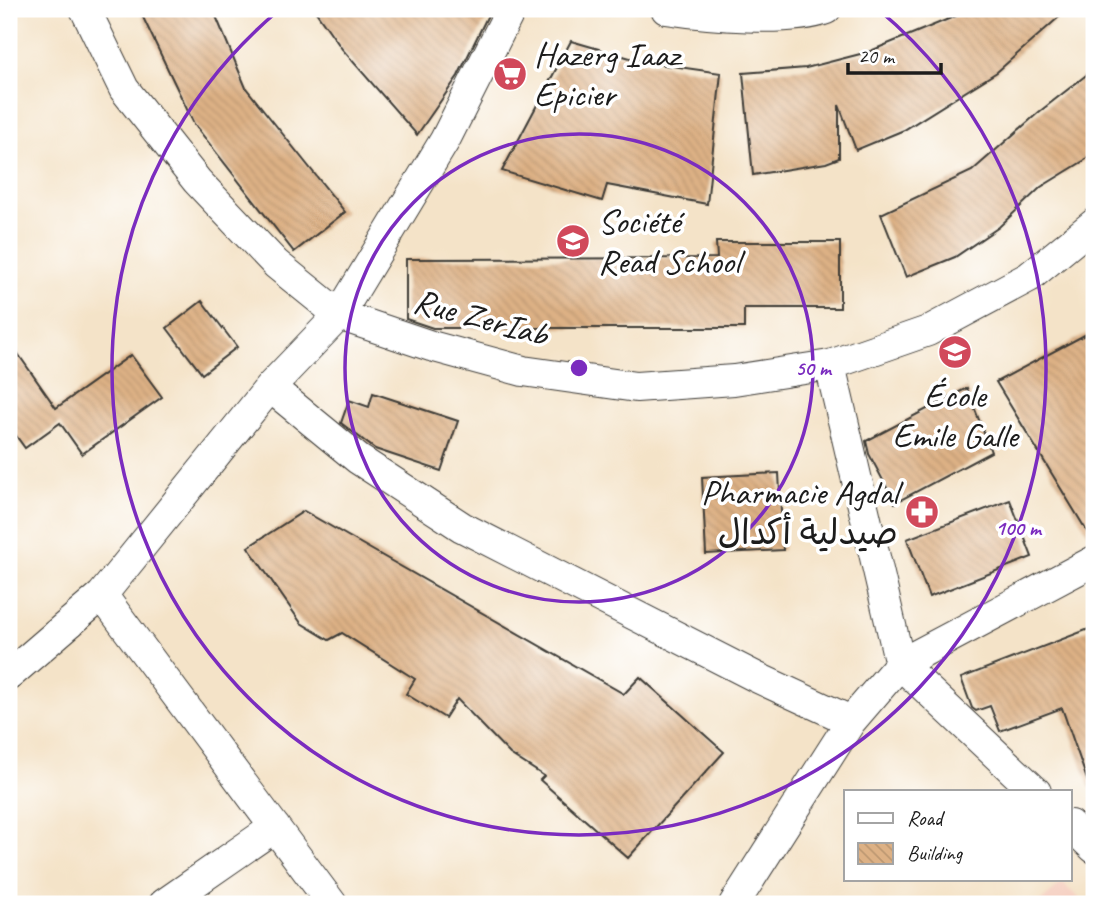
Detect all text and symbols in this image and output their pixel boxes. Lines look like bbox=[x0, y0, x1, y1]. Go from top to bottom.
place label: Hazerg Iaaz Epicier bbox=[534, 32, 684, 117]
scale bar bbox=[848, 32, 940, 76]
text: 20 m bbox=[858, 43, 896, 69]
supermarket icon: Hazerg Iaaz Epicier bbox=[491, 55, 529, 93]
place label: Société Read School bbox=[598, 199, 746, 284]
school or university icon: Société Read School bbox=[554, 222, 592, 260]
street label: Rue ZerIab bbox=[409, 278, 555, 357]
school or university icon: École Emile Galle bbox=[936, 333, 974, 371]
text: 50 m bbox=[795, 355, 833, 381]
centre of rings bbox=[567, 356, 591, 380]
place label: École Emile Galle bbox=[892, 373, 1020, 458]
place label: Pharmacie Agdal صيدلية أكدال bbox=[701, 470, 904, 555]
pharmacy icon: Pharmacie Agdal صيدلية أكدال bbox=[903, 493, 941, 531]
text: 100 m bbox=[995, 515, 1043, 541]
legend bbox=[844, 790, 1072, 881]
text: Road bbox=[907, 805, 946, 831]
text: Building bbox=[907, 840, 964, 866]

